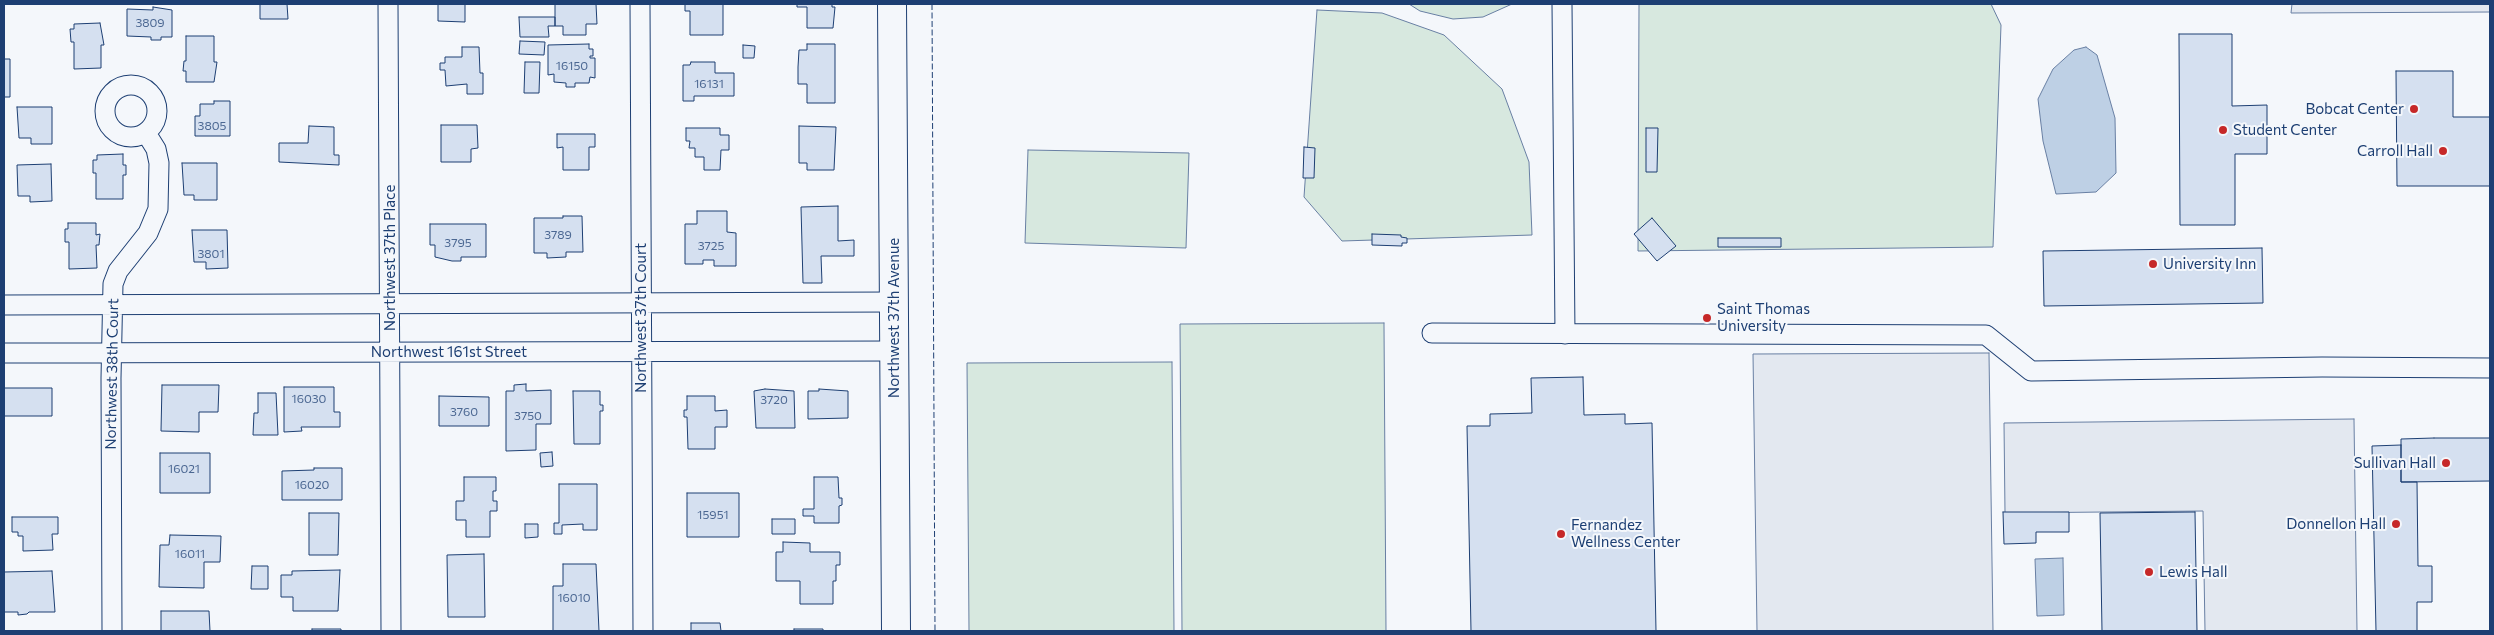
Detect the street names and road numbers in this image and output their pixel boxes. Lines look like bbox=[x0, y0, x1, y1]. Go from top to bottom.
street label: Northwest 37th Place bbox=[381, 185, 399, 331]
street label: Northwest 37th Avenue bbox=[885, 238, 903, 398]
street label: Northwest 37th Court bbox=[632, 243, 650, 393]
street label: Northwest 38th Court bbox=[102, 298, 122, 450]
street label: Northwest 161st Street bbox=[371, 343, 527, 361]

